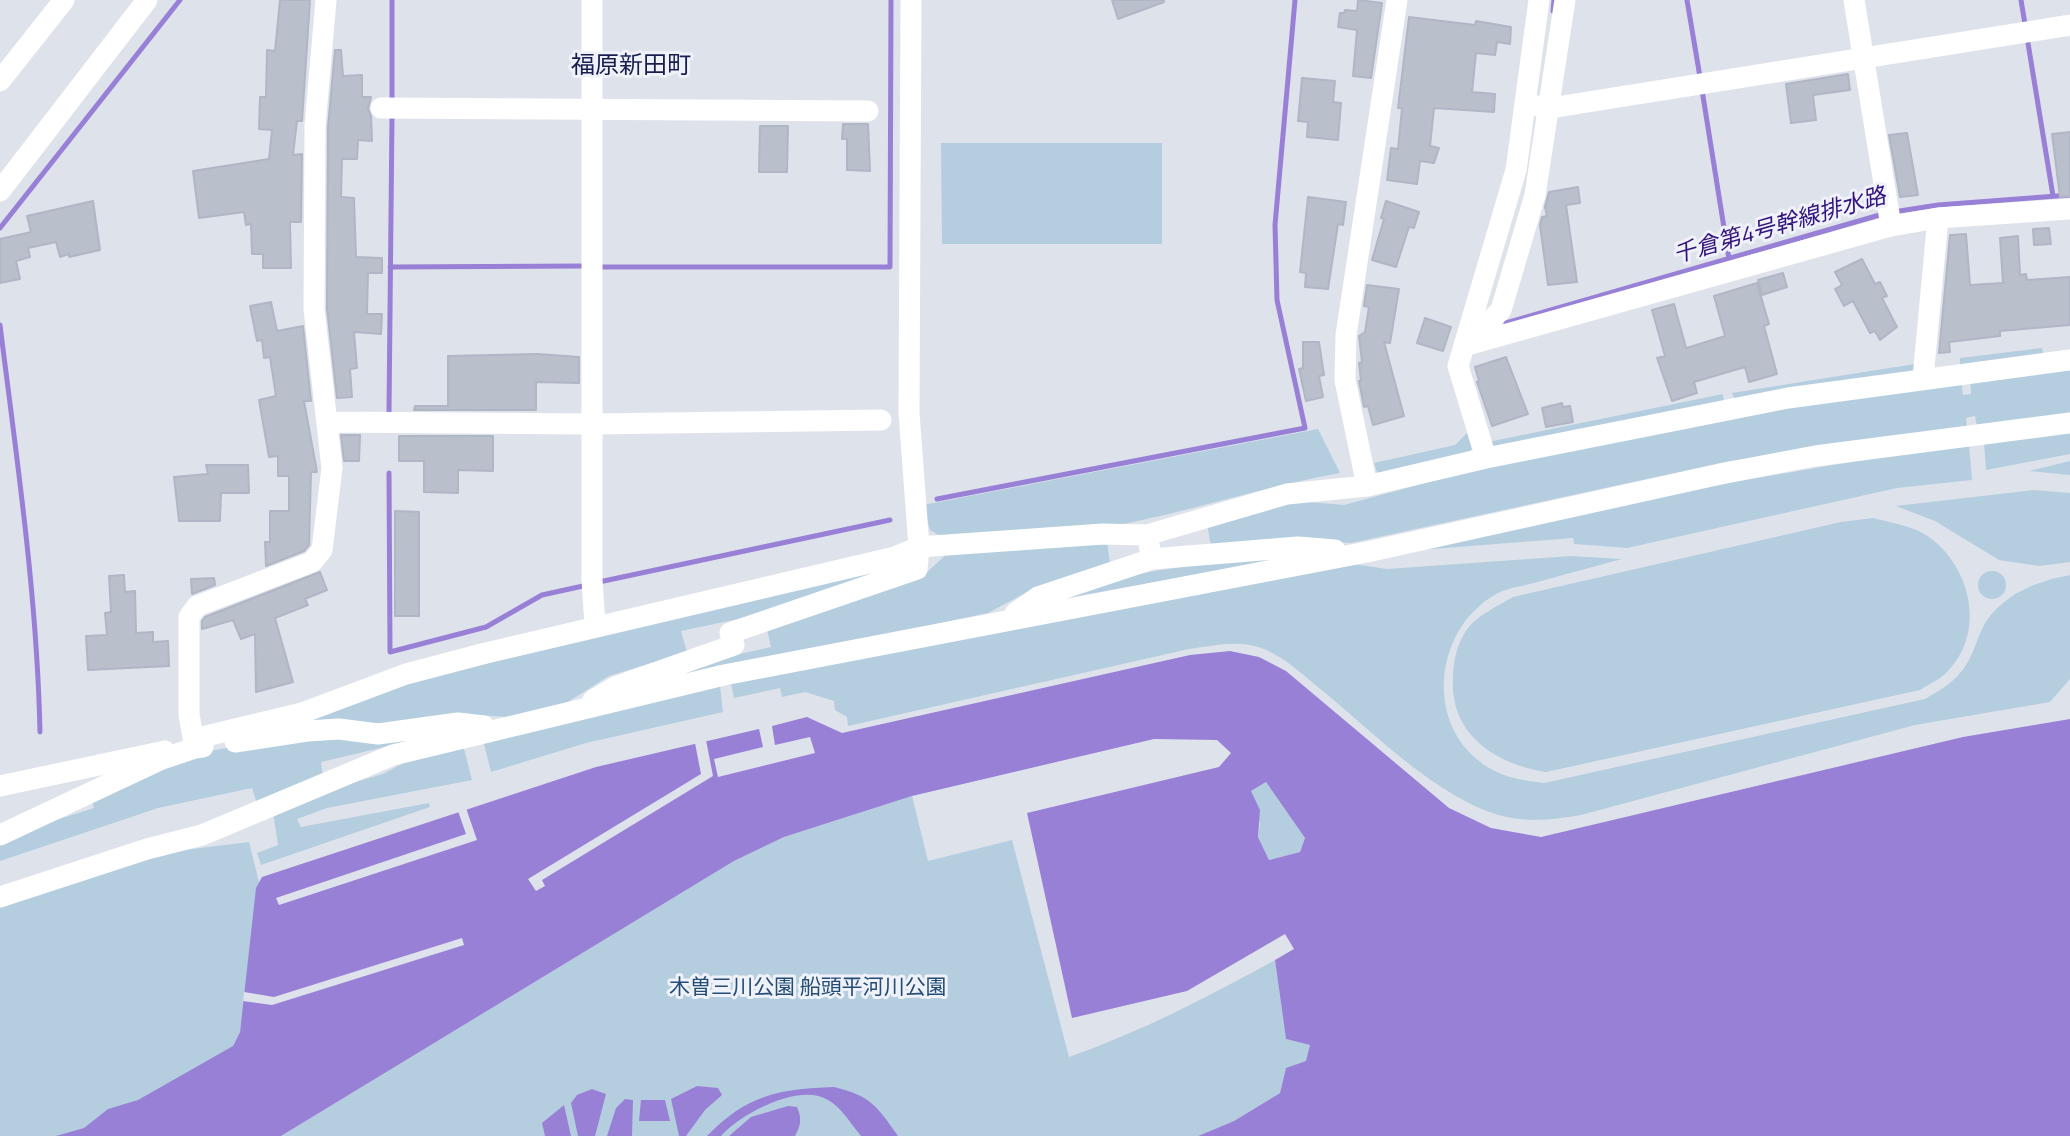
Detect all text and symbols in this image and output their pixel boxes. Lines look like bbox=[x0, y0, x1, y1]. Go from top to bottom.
district label: 福原新田町 bbox=[571, 53, 691, 81]
water label: 千倉第4号幹線排水路 bbox=[1671, 183, 1889, 271]
park label: 木曽三川公園 船頭平河川公園 bbox=[669, 976, 947, 1002]

